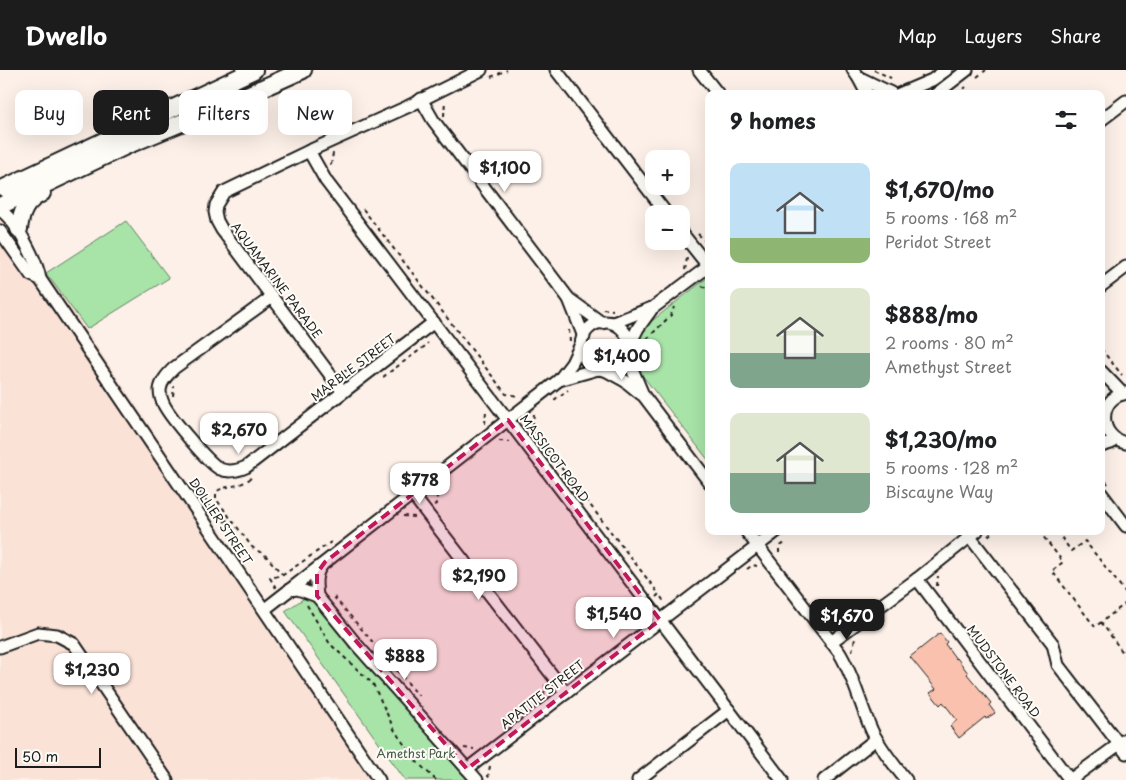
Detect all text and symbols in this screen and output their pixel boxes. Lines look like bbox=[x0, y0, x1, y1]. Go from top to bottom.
text: Dwello bbox=[25, 17, 107, 53]
text: Map bbox=[898, 22, 937, 49]
text: Layers bbox=[965, 22, 1022, 49]
text: Share bbox=[1050, 22, 1101, 49]
chip: Buy bbox=[15, 90, 83, 135]
chip: Rent bbox=[93, 90, 169, 135]
chip: Filters bbox=[179, 90, 268, 135]
chip: New bbox=[278, 90, 352, 135]
text: 9 homes bbox=[730, 104, 816, 136]
icon: filters bbox=[1052, 106, 1080, 134]
pin: $1,100 bbox=[464, 150, 546, 193]
map controls bbox=[645, 150, 690, 250]
button: + bbox=[645, 150, 690, 195]
text: $1,100 bbox=[479, 155, 531, 179]
text: $1,670/mo bbox=[885, 173, 994, 205]
icon: home bbox=[770, 183, 830, 243]
button: − bbox=[645, 205, 690, 250]
text: 5 rooms · 168 m² bbox=[885, 205, 1017, 229]
street label: AQUAMARINE PARADE bbox=[227, 218, 327, 342]
text: Peridot Street bbox=[885, 229, 991, 253]
text: $888/mo bbox=[885, 298, 978, 330]
icon: home bbox=[770, 308, 830, 368]
street label: MARBLE STREET bbox=[307, 329, 400, 405]
text: 2 rooms · 80 m² bbox=[885, 330, 1014, 354]
pin: $1,400 bbox=[581, 338, 663, 381]
text: $1,400 bbox=[594, 343, 650, 367]
text: Amethyst Street bbox=[885, 354, 1012, 378]
street label: MASSICOT ROAD bbox=[516, 410, 594, 506]
pin: $2,670 bbox=[198, 412, 280, 455]
text: $2,670 bbox=[211, 417, 267, 441]
text: $1,230/mo bbox=[885, 423, 997, 455]
icon: home bbox=[770, 433, 830, 493]
text: 5 rooms · 128 m² bbox=[885, 455, 1018, 479]
pin: $778 bbox=[390, 462, 450, 505]
text: $778 bbox=[401, 467, 439, 491]
street label: DOLLIER STREET bbox=[185, 474, 257, 569]
text: Biscayne Way bbox=[885, 479, 993, 503]
pin: $2,190 bbox=[438, 558, 520, 601]
text: $2,190 bbox=[452, 563, 506, 587]
pin: $1,540 bbox=[573, 596, 655, 639]
pin: $1,670 bbox=[806, 598, 888, 641]
text: $1,540 bbox=[587, 601, 641, 625]
text: $1,670 bbox=[820, 603, 874, 627]
street label: MUDSTONE ROAD bbox=[963, 621, 1045, 721]
pin: $888 bbox=[375, 638, 435, 681]
text: $888 bbox=[385, 643, 425, 667]
pin: $1,230 bbox=[51, 652, 133, 695]
street label: APATITE STREET bbox=[496, 655, 588, 733]
text: $1,230 bbox=[64, 657, 120, 681]
park label: Amethst Park bbox=[377, 744, 455, 762]
scale bar bbox=[15, 745, 101, 768]
text: 50 m bbox=[22, 746, 58, 767]

